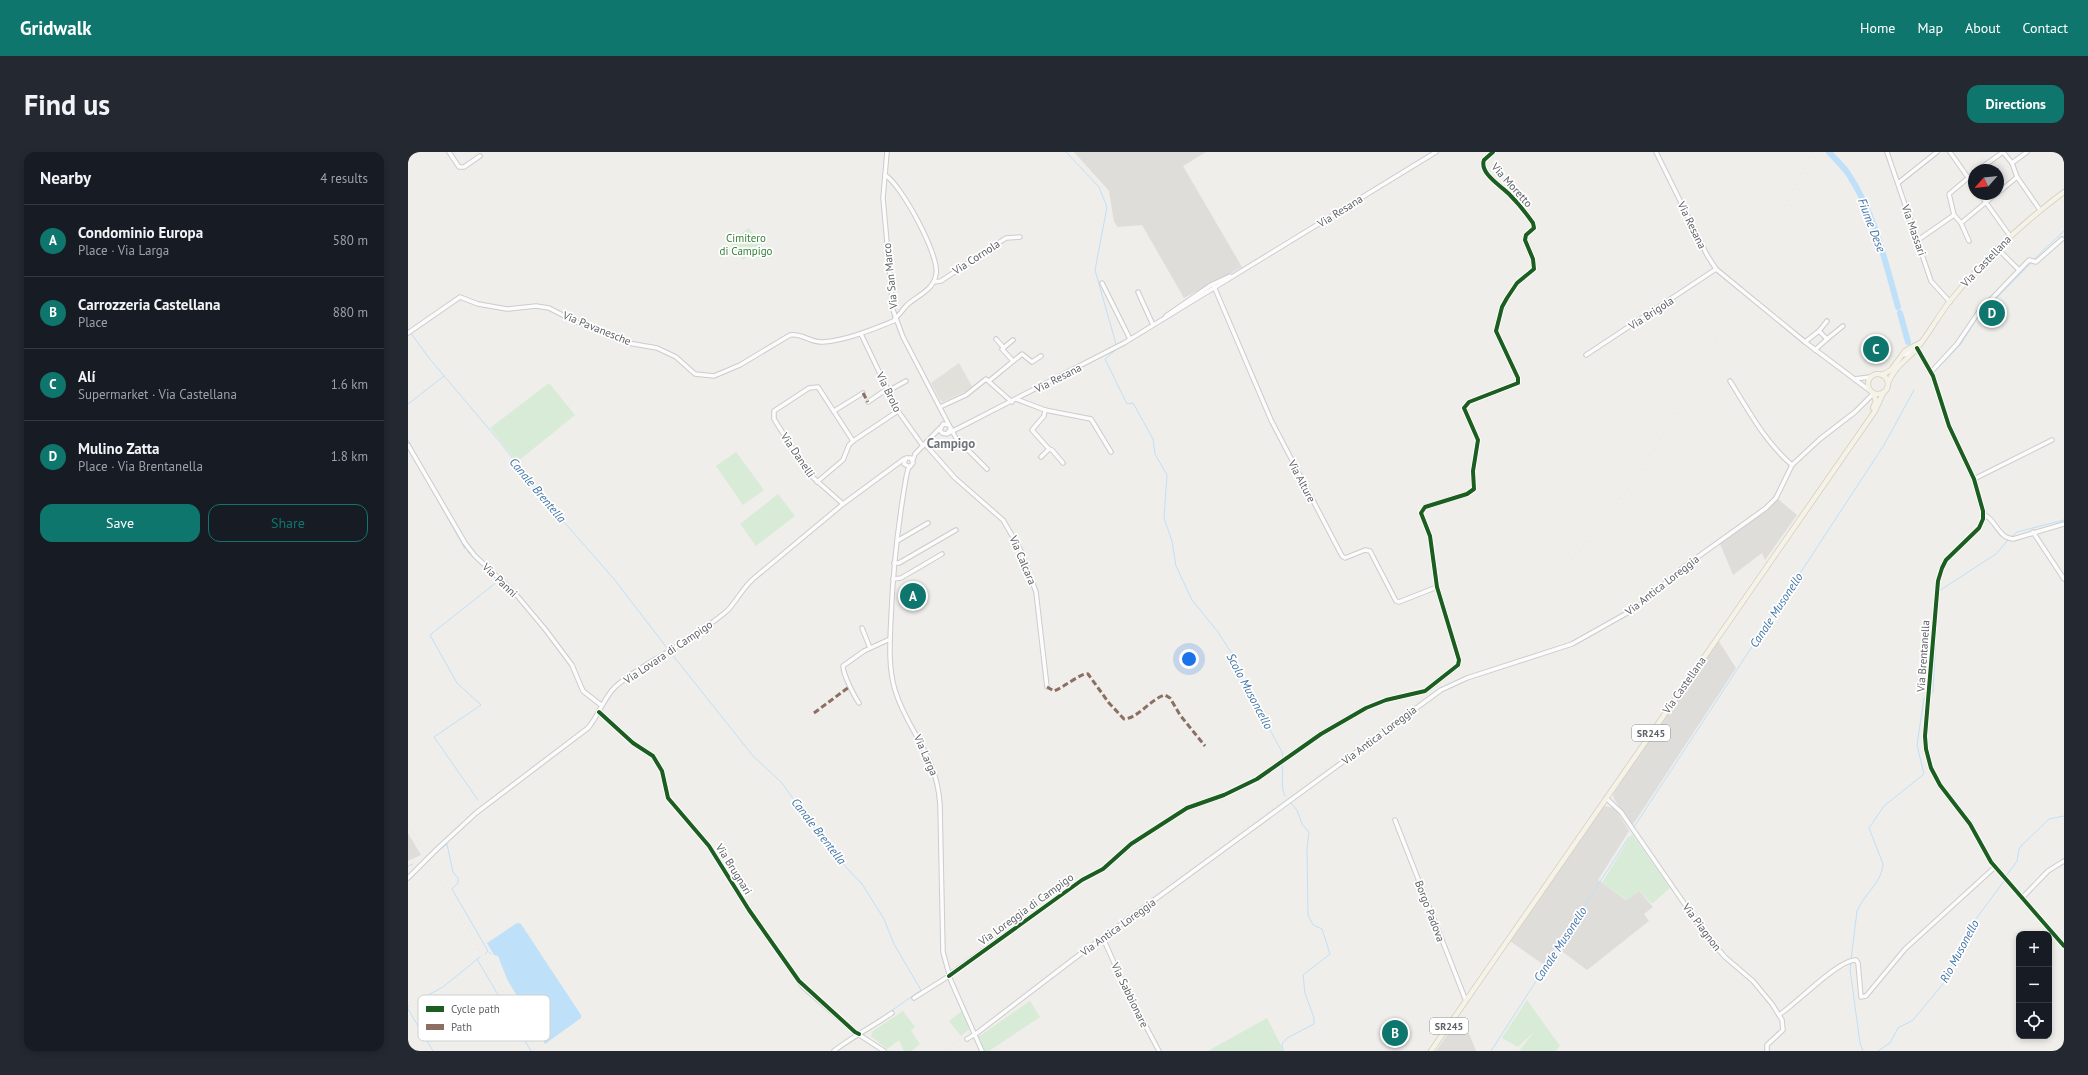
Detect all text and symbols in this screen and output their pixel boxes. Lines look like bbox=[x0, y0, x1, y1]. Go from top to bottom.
text: Gridwalk bbox=[20, 16, 92, 40]
text: Home bbox=[1860, 19, 1895, 37]
text: Map bbox=[1917, 19, 1943, 37]
text: About bbox=[1965, 19, 2001, 37]
text: Contact bbox=[2023, 19, 2068, 37]
button: Directions bbox=[1967, 85, 2064, 123]
text: Find us bbox=[24, 86, 110, 123]
street label: Via Moretto bbox=[1488, 159, 1536, 210]
north arrow bbox=[1968, 164, 2004, 200]
text: Nearby bbox=[40, 167, 91, 189]
text: 4 results bbox=[320, 170, 368, 187]
street label: Via Resana bbox=[1314, 192, 1365, 231]
water label: Fiume Dese bbox=[1855, 196, 1889, 254]
street label: Via Resana bbox=[1674, 198, 1709, 251]
street label: Via Massari bbox=[1898, 202, 1929, 257]
text: Condominio Europa bbox=[78, 223, 203, 242]
park label: Cimitero di Campigo bbox=[720, 231, 773, 258]
text: A bbox=[49, 232, 57, 249]
text: 580 m bbox=[333, 232, 368, 249]
street label: Via Castellana bbox=[1957, 232, 2014, 290]
street label: Via Cornola bbox=[949, 237, 1002, 278]
text: Place · Via Larga bbox=[78, 242, 169, 259]
street label: Via San Marco bbox=[880, 242, 901, 311]
street label: Via Brigola bbox=[1625, 293, 1676, 333]
text: Carrozzeria Castellana bbox=[78, 295, 220, 314]
pin: D bbox=[1979, 298, 2005, 328]
text: B bbox=[49, 304, 57, 321]
text: 880 m bbox=[333, 304, 368, 321]
street label: Via Pavanesche bbox=[560, 308, 634, 348]
text: Place bbox=[78, 314, 108, 331]
pin: C bbox=[1863, 334, 1889, 364]
street label: Via Resana bbox=[1031, 360, 1084, 396]
text: Alí bbox=[78, 367, 96, 386]
street label: Via Brolo bbox=[873, 369, 905, 414]
text: C bbox=[49, 376, 57, 393]
text: 1.6 km bbox=[331, 376, 368, 393]
text: Supermarket · Via Castellana bbox=[78, 386, 237, 403]
street label: Via Danelli bbox=[777, 429, 818, 480]
district label: Campigo bbox=[927, 435, 975, 452]
text: Mulino Zatta bbox=[78, 439, 160, 458]
text: D bbox=[49, 448, 57, 465]
text: 1.8 km bbox=[331, 448, 368, 465]
water label: Canale Brentella bbox=[507, 455, 570, 526]
street label: Via Alture bbox=[1285, 457, 1319, 505]
text: Place · Via Brentanella bbox=[78, 458, 203, 475]
button: Save bbox=[40, 504, 200, 542]
button: Share bbox=[208, 504, 368, 542]
street label: Via Calcara bbox=[1006, 532, 1040, 587]
street label: Via Antica Loreggia bbox=[1621, 552, 1702, 619]
street label: Via Panni bbox=[479, 559, 521, 600]
water label: Canale Musonello bbox=[1746, 570, 1806, 650]
pin: A bbox=[900, 581, 926, 611]
street label: Via Lovara di Campigo bbox=[620, 617, 715, 688]
street label: Via Brentanella bbox=[1913, 620, 1932, 693]
your location bbox=[1179, 649, 1199, 669]
water label: Scolo Musoncello bbox=[1224, 650, 1276, 732]
street label: Via Castellana bbox=[1659, 654, 1709, 717]
street label: Via Antica Loreggia bbox=[1338, 702, 1419, 768]
road number: SR245 bbox=[1632, 725, 1670, 741]
street label: Via Larga bbox=[910, 731, 941, 778]
water label: Canale Brentella bbox=[788, 795, 850, 867]
street label: Via Brugnari bbox=[712, 840, 755, 897]
street label: Via Loreggia di Campigo bbox=[975, 870, 1076, 949]
street label: Borgo Padova bbox=[1412, 878, 1448, 944]
street label: Via Antica Loreggia bbox=[1077, 895, 1159, 960]
street label: Via Piagnon bbox=[1679, 900, 1724, 954]
water label: Canale Musonello bbox=[1530, 904, 1590, 984]
water label: Rio Musonello bbox=[1936, 917, 1982, 985]
map controls bbox=[2016, 931, 2052, 1039]
button: + bbox=[2016, 931, 2052, 967]
street label: Via Sabbionare bbox=[1108, 959, 1152, 1030]
button: − bbox=[2016, 967, 2052, 1003]
legend bbox=[418, 995, 550, 1041]
text: Cycle path bbox=[451, 1002, 500, 1016]
button: locate bbox=[2016, 1003, 2052, 1039]
pin: B bbox=[1382, 1018, 1408, 1048]
road number: SR245 bbox=[1430, 1018, 1468, 1034]
text: Path bbox=[451, 1020, 472, 1034]

